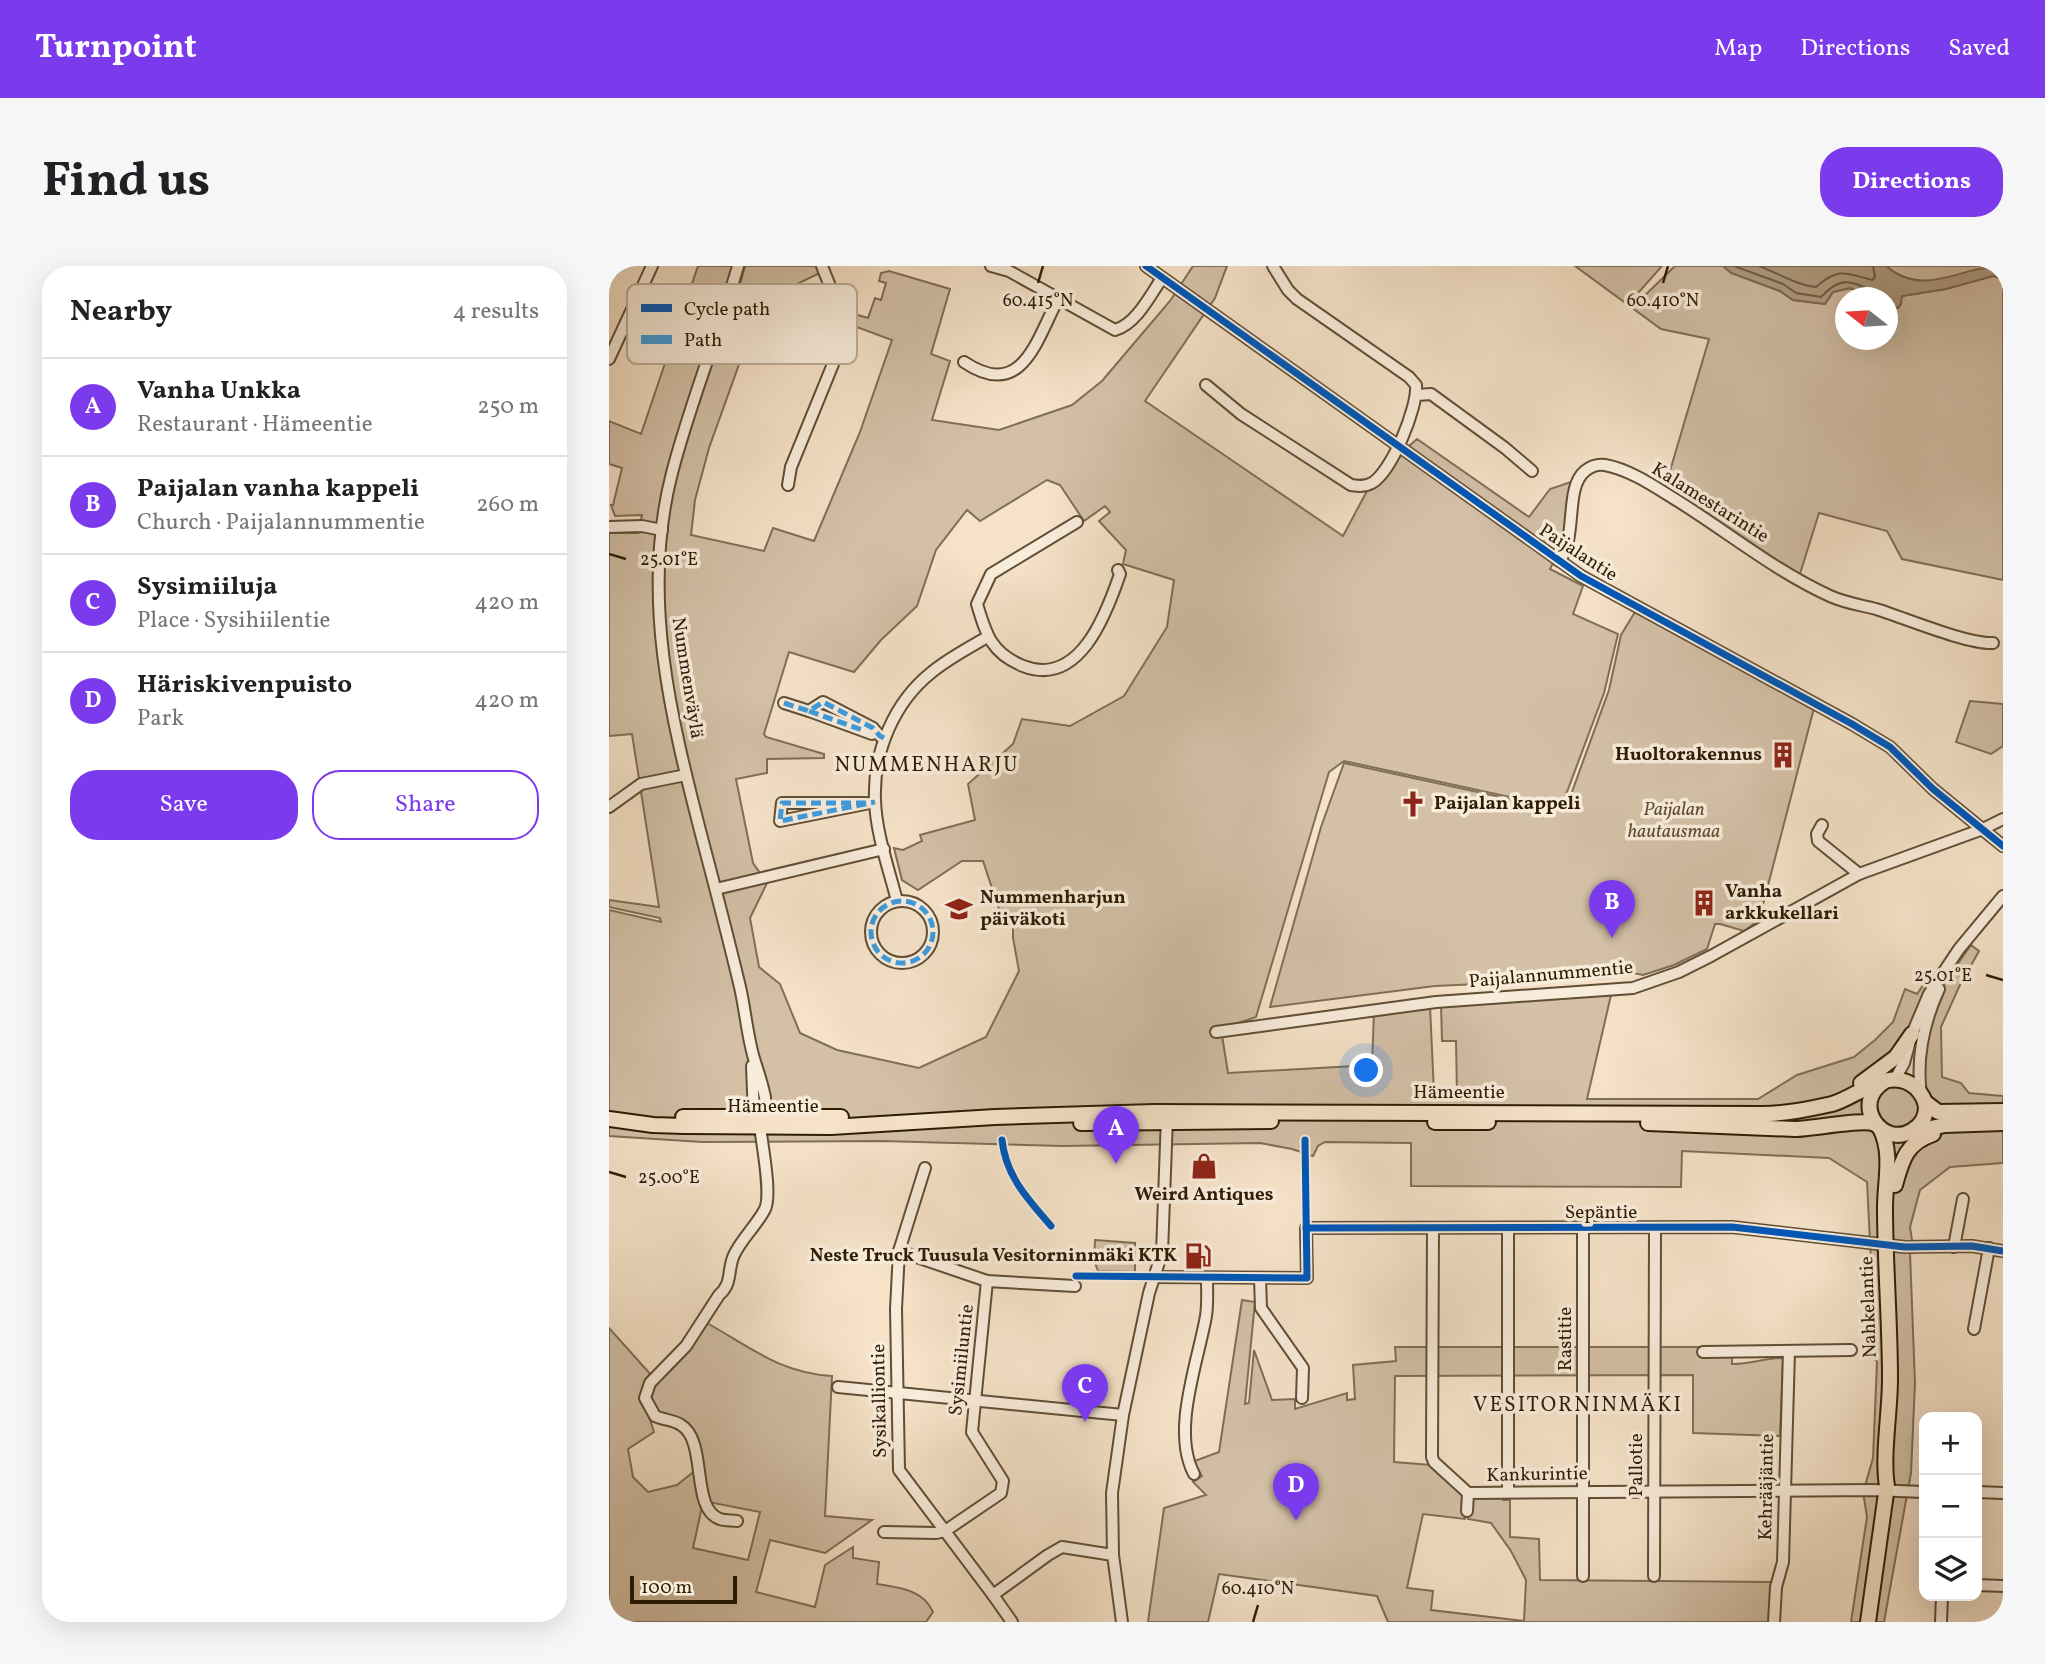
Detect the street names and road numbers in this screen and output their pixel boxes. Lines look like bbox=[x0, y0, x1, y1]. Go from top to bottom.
street label: Kalamestarintie bbox=[1646, 456, 1774, 550]
street label: Paijalantie bbox=[1534, 518, 1622, 588]
street label: Nummenväylä bbox=[665, 616, 709, 740]
street label: Paijalannummentie bbox=[1468, 955, 1634, 995]
street label: Hämeentie bbox=[1413, 1080, 1505, 1106]
street label: Hämeentie bbox=[727, 1094, 819, 1120]
street label: Sepäntie bbox=[1565, 1200, 1637, 1226]
street label: Nahkelantie bbox=[1854, 1256, 1884, 1358]
street label: Sysimiiluntie bbox=[943, 1303, 981, 1417]
street label: Rastitie bbox=[1553, 1307, 1579, 1371]
street label: Sysikalliontie bbox=[866, 1344, 894, 1458]
street label: Pallotie bbox=[1624, 1433, 1650, 1497]
street label: Kehrääjäntie bbox=[1753, 1433, 1781, 1541]
street label: Kankurintie bbox=[1486, 1461, 1588, 1489]

